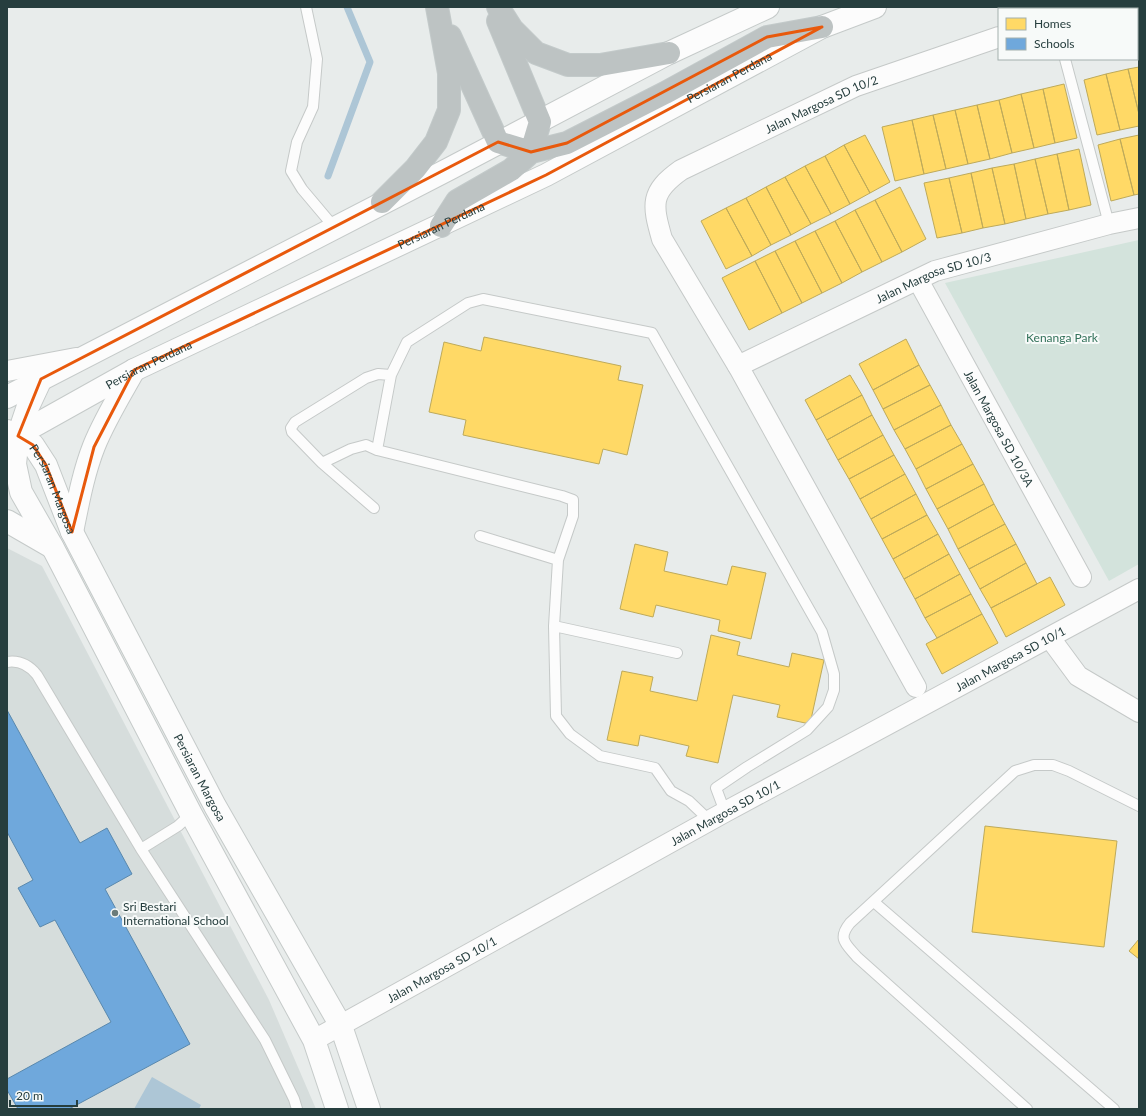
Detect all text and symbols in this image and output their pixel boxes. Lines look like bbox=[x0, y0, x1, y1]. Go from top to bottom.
legend bbox=[998, 8, 1138, 60]
text: Homes bbox=[1034, 16, 1071, 31]
text: Schools bbox=[1034, 36, 1075, 51]
street label: Persiaran Perdana bbox=[684, 48, 774, 106]
street label: Jalan Margosa SD 10/2 bbox=[762, 72, 880, 136]
street label: Persiaran Perdana bbox=[395, 198, 487, 252]
street label: Jalan Margosa SD 10/3 bbox=[873, 249, 993, 306]
park label: Kenanga Park bbox=[1026, 330, 1099, 345]
street label: Persiaran Perdana bbox=[103, 336, 194, 392]
street label: Jalan Margosa SD 10/3A bbox=[961, 367, 1038, 490]
street label: Persiaran Margosa bbox=[27, 441, 79, 536]
street label: Jalan Margosa SD 10/1 bbox=[953, 623, 1068, 694]
street label: Persiaran Margosa bbox=[171, 731, 230, 824]
street label: Jalan Margosa SD 10/1 bbox=[668, 776, 783, 848]
place label: Sri Bestari International School bbox=[123, 899, 229, 928]
marker: Sri Bestari International School bbox=[110, 908, 120, 918]
street label: Jalan Margosa SD 10/1 bbox=[384, 933, 499, 1006]
scale bar bbox=[10, 1082, 77, 1108]
text: 20 m bbox=[16, 1088, 43, 1103]

